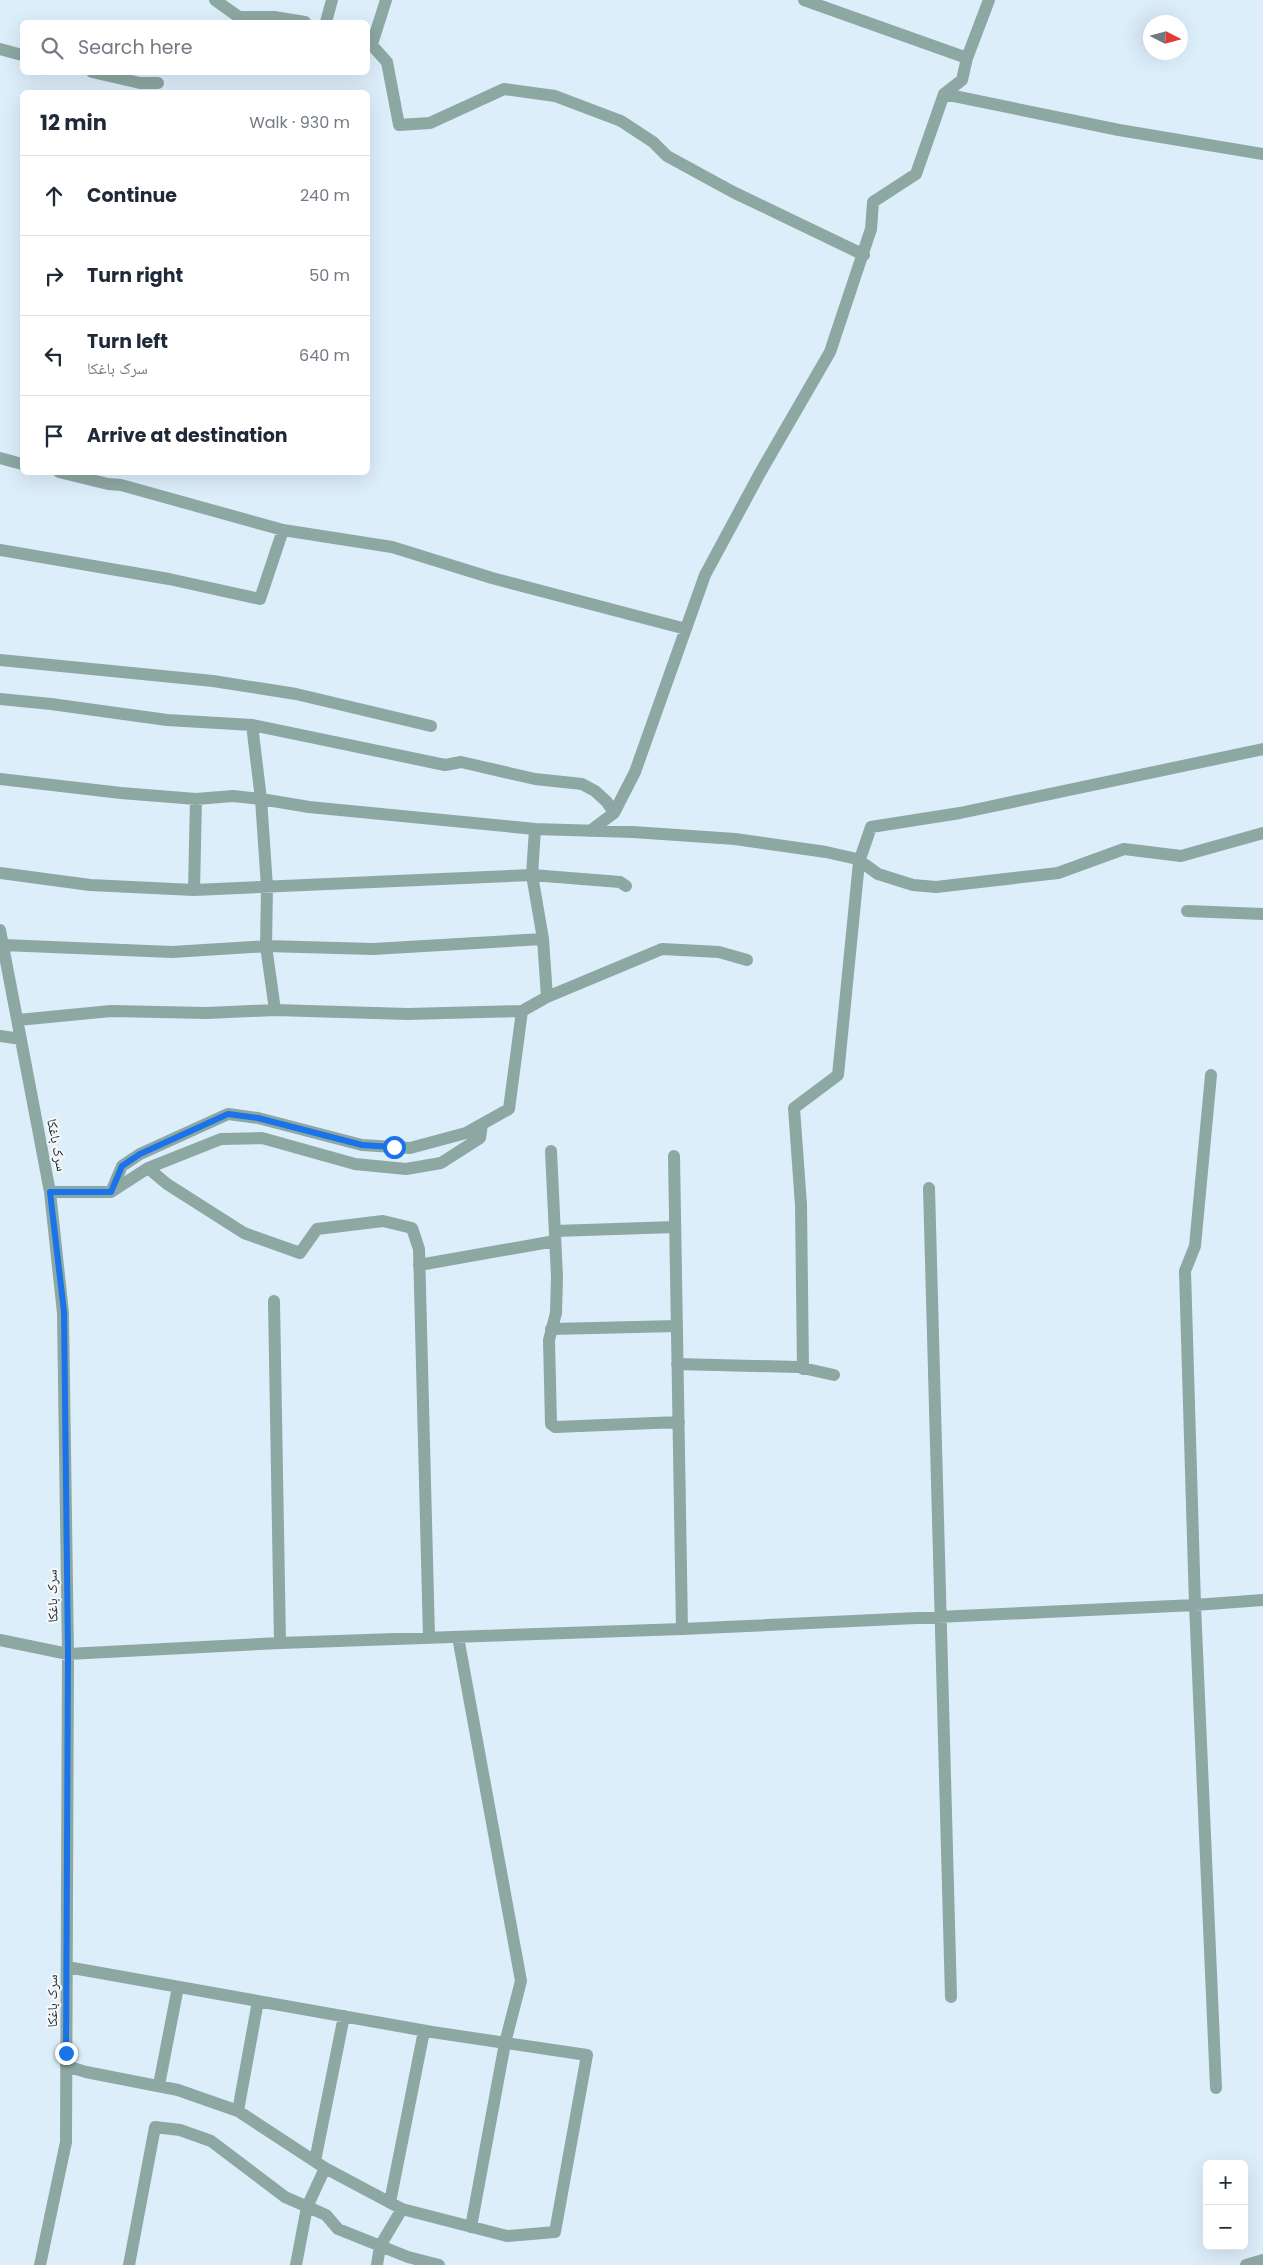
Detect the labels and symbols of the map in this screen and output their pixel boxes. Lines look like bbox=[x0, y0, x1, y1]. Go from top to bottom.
north arrow bbox=[1143, 15, 1188, 60]
street label: سرک باغکا bbox=[42, 1117, 72, 1173]
route start bbox=[383, 1136, 406, 1159]
street label: سرک باغکا bbox=[42, 1569, 62, 1623]
street label: سرک باغکا bbox=[42, 1974, 62, 2028]
route end bbox=[55, 2042, 78, 2065]

